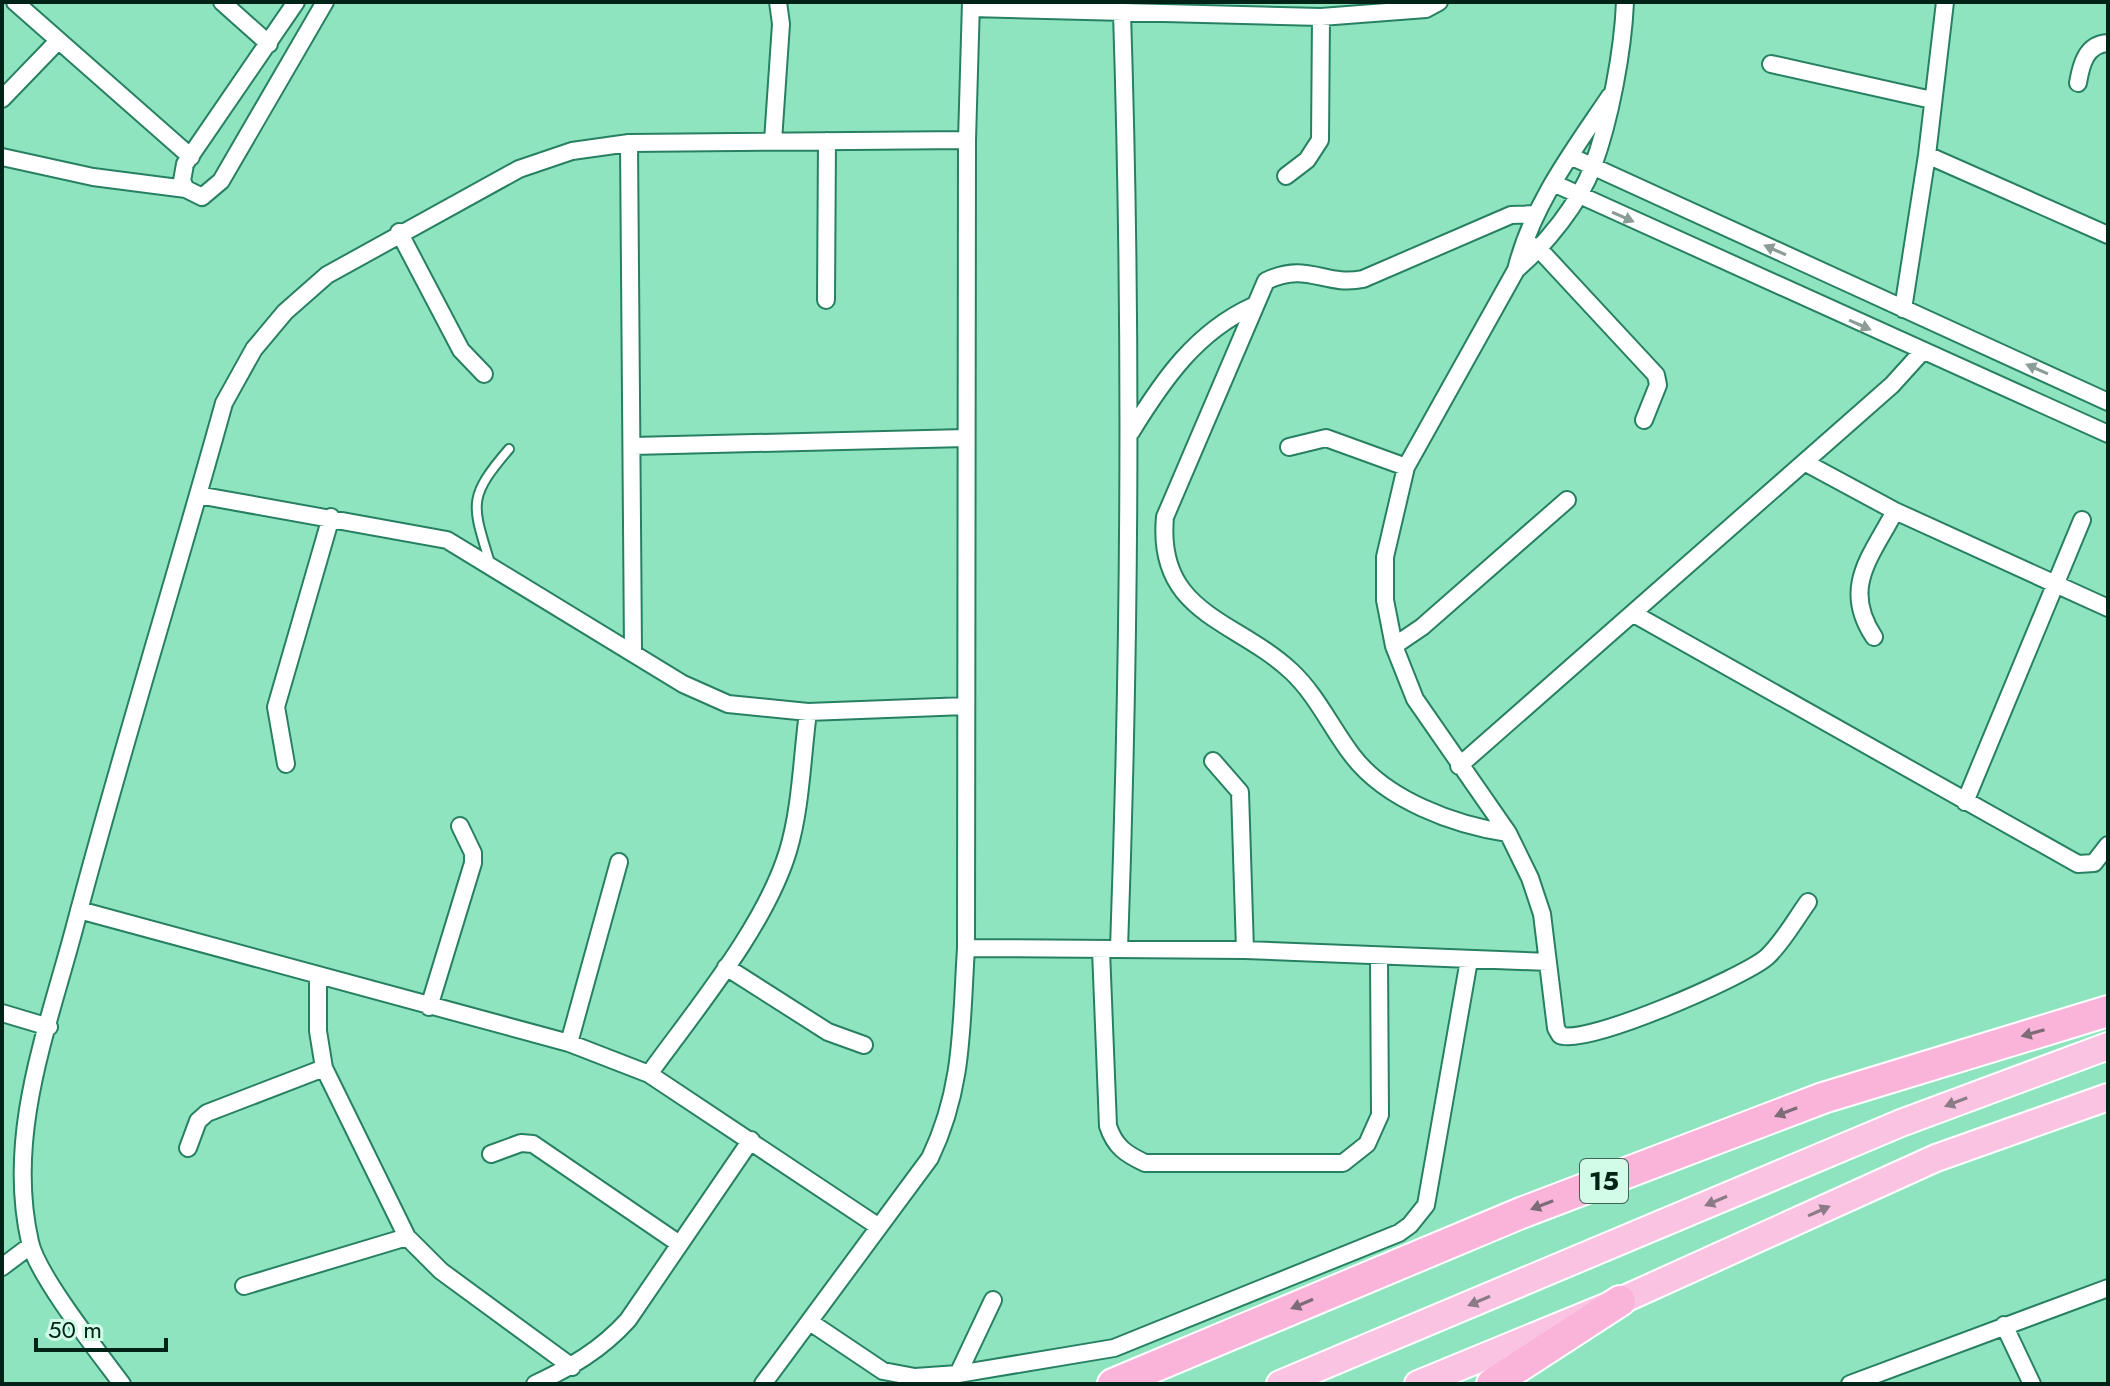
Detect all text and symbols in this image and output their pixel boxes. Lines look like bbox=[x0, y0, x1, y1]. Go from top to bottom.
one-way arrow bbox=[1611, 210, 1635, 224]
one-way arrow bbox=[1763, 244, 1786, 257]
one-way arrow bbox=[1848, 318, 1872, 332]
one-way arrow bbox=[2025, 363, 2049, 376]
one-way arrow bbox=[2020, 1027, 2045, 1039]
one-way arrow bbox=[1944, 1096, 1968, 1109]
one-way arrow bbox=[1773, 1106, 1797, 1119]
road number: 15 bbox=[1580, 1159, 1628, 1203]
one-way arrow bbox=[1704, 1195, 1727, 1208]
one-way arrow bbox=[1530, 1199, 1554, 1212]
one-way arrow bbox=[1807, 1204, 1831, 1218]
one-way arrow bbox=[1467, 1294, 1491, 1307]
one-way arrow bbox=[1290, 1298, 1314, 1311]
scale bar bbox=[36, 1302, 166, 1352]
text: 50 m bbox=[48, 1312, 102, 1347]

